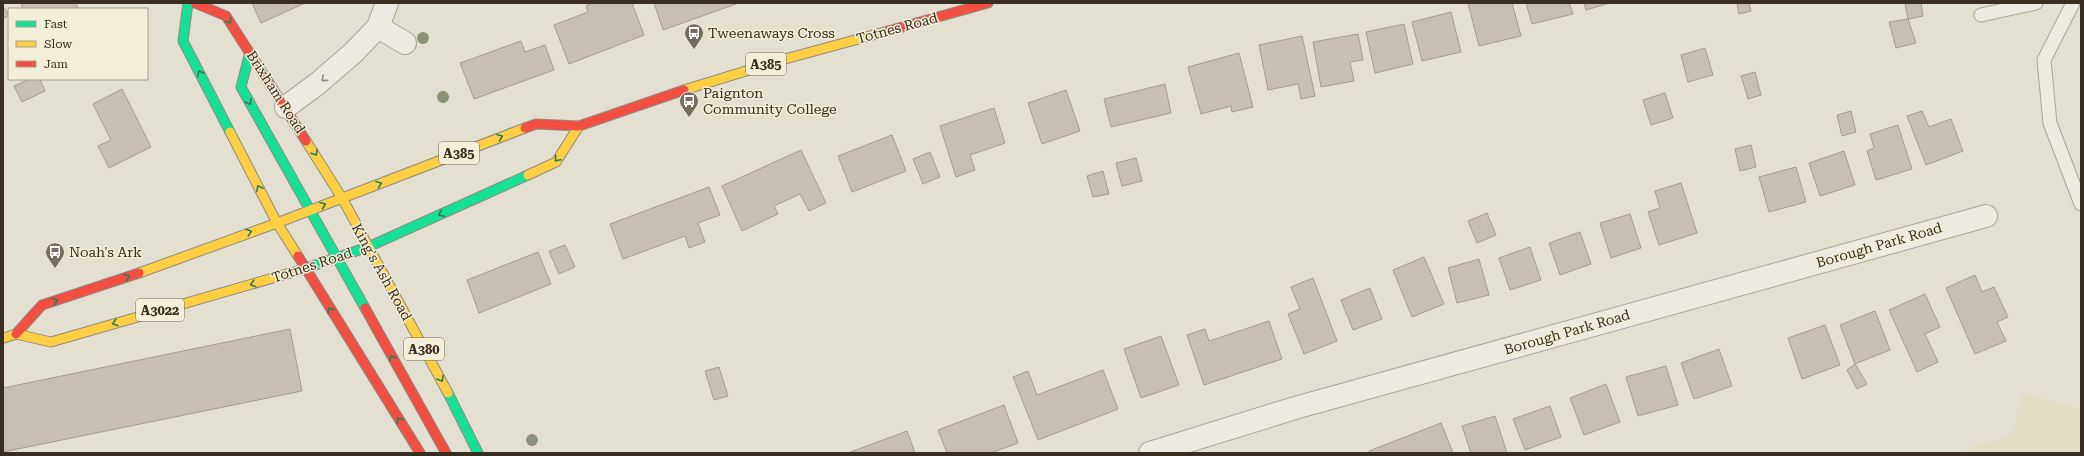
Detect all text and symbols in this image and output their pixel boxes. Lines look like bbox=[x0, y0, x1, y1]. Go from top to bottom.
legend bbox=[8, 8, 148, 80]
street label: Totnes Road bbox=[855, 9, 939, 47]
text: Fast bbox=[44, 17, 68, 31]
one-way arrow bbox=[224, 17, 231, 24]
bus stop icon: Tweenaways Cross bbox=[683, 22, 705, 50]
place label: Tweenaways Cross bbox=[708, 25, 835, 41]
text: Slow bbox=[44, 37, 72, 51]
street label: Brixham Road bbox=[243, 48, 309, 136]
road number: A385 bbox=[746, 53, 786, 75]
text: Jam bbox=[44, 57, 68, 71]
one-way arrow bbox=[197, 69, 204, 77]
one-way arrow bbox=[321, 74, 328, 81]
place label: Paignton Community College bbox=[703, 85, 837, 117]
bus stop icon: Paignton Community College bbox=[678, 90, 700, 118]
one-way arrow bbox=[244, 98, 252, 105]
one-way arrow bbox=[496, 134, 503, 142]
road number: A385 bbox=[439, 142, 479, 164]
one-way arrow bbox=[310, 149, 317, 156]
one-way arrow bbox=[555, 154, 562, 161]
one-way arrow bbox=[375, 180, 382, 188]
one-way arrow bbox=[256, 185, 264, 192]
one-way arrow bbox=[319, 202, 326, 210]
one-way arrow bbox=[437, 209, 445, 217]
street label: Borough Park Road bbox=[1814, 219, 1944, 271]
street label: King's Ash Road bbox=[349, 221, 415, 323]
one-way arrow bbox=[246, 229, 253, 237]
bus stop icon: Noah's Ark bbox=[44, 241, 66, 269]
place label: Noah's Ark bbox=[69, 244, 142, 260]
street label: Totnes Road bbox=[270, 244, 354, 286]
one-way arrow bbox=[124, 274, 131, 282]
one-way arrow bbox=[250, 279, 257, 288]
one-way arrow bbox=[51, 297, 58, 306]
road number: A3022 bbox=[136, 299, 184, 321]
street label: Borough Park Road bbox=[1502, 306, 1632, 358]
one-way arrow bbox=[327, 307, 335, 314]
one-way arrow bbox=[112, 318, 119, 327]
road number: A380 bbox=[404, 338, 444, 360]
one-way arrow bbox=[389, 355, 396, 362]
one-way arrow bbox=[436, 375, 443, 382]
one-way arrow bbox=[396, 417, 404, 424]

